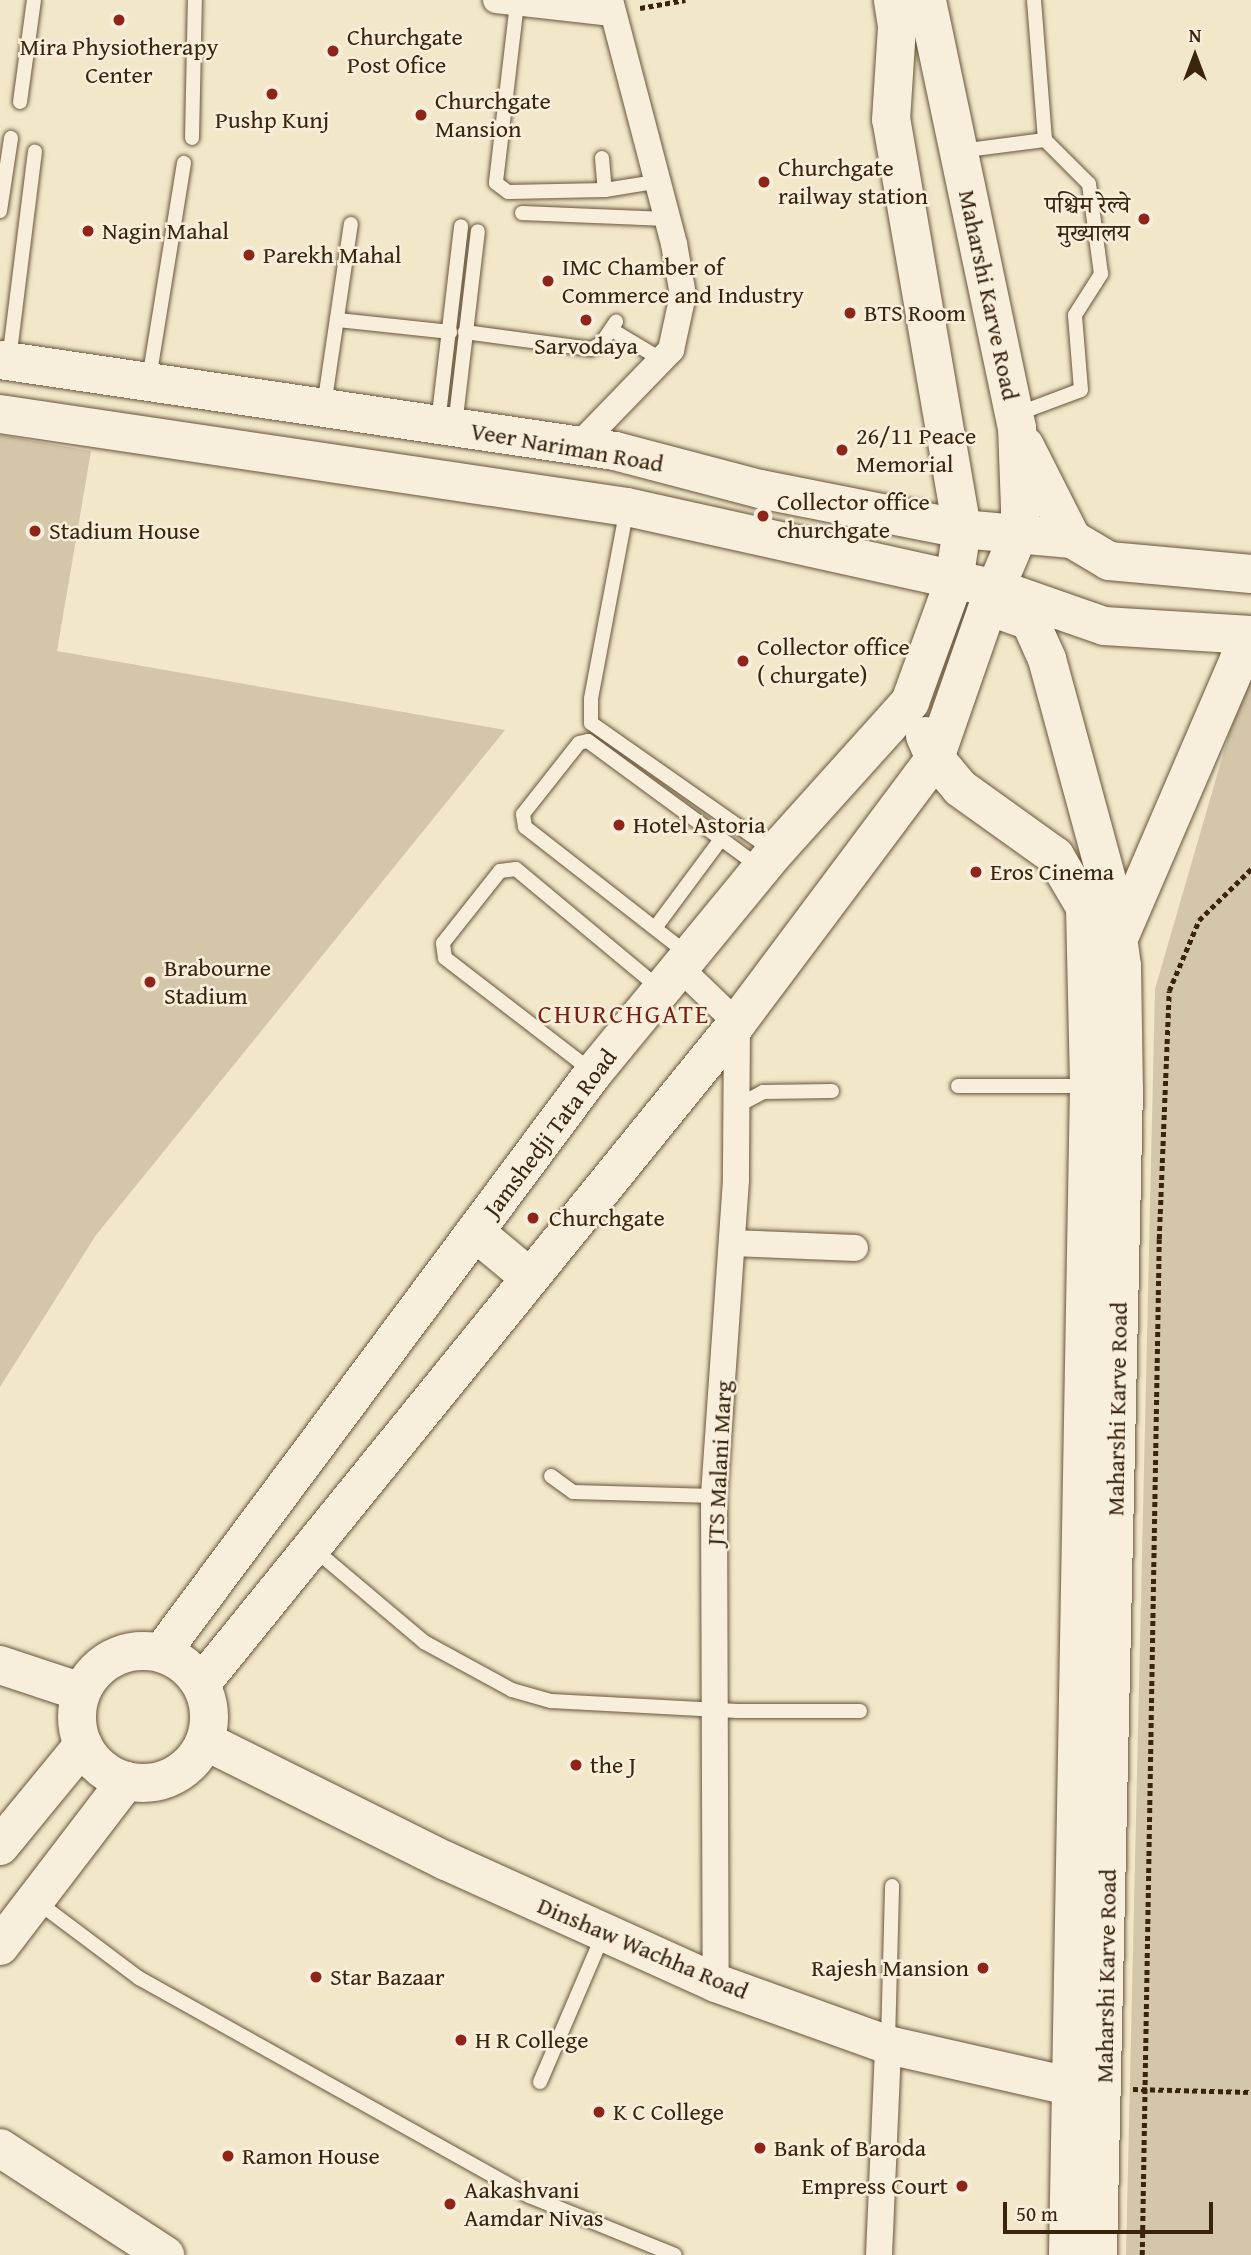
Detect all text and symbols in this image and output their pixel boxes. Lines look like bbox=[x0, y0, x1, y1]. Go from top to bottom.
marker: Mira Physiotherapy Center bbox=[109, 10, 129, 30]
north arrow bbox=[1160, 21, 1230, 91]
text: N bbox=[1189, 21, 1201, 49]
place label: Churchgate Post Ofice bbox=[347, 23, 463, 79]
place label: Mira Physiotherapy Center bbox=[20, 33, 218, 89]
marker: Churchgate Post Ofice bbox=[325, 43, 341, 59]
marker: Pushp Kunj bbox=[264, 86, 280, 102]
place label: Churchgate Mansion bbox=[435, 87, 551, 143]
place label: Pushp Kunj bbox=[215, 106, 329, 134]
marker: Churchgate Mansion bbox=[413, 107, 429, 123]
place label: Churchgate railway station bbox=[778, 154, 928, 210]
marker: Churchgate railway station bbox=[756, 174, 772, 190]
street label: Maharshi Karve Road bbox=[953, 187, 1025, 403]
place label: पश्चिम रेल्वे मुख्यालय bbox=[1044, 191, 1130, 247]
marker: पश्चिम रेल्वे मुख्यालय bbox=[1136, 211, 1152, 227]
place label: Nagin Mahal bbox=[102, 217, 229, 245]
marker: Nagin Mahal bbox=[80, 223, 96, 239]
place label: Parekh Mahal bbox=[263, 241, 402, 269]
marker: Parekh Mahal bbox=[241, 247, 257, 263]
place label: IMC Chamber of Commerce and Industry bbox=[562, 253, 804, 309]
marker: IMC Chamber of Commerce and Industry bbox=[540, 273, 556, 289]
place label: BTS Room bbox=[864, 299, 966, 327]
marker: BTS Room bbox=[842, 305, 858, 321]
marker: Sarvodaya bbox=[578, 312, 594, 328]
place label: Sarvodaya bbox=[534, 332, 638, 360]
street label: Veer Nariman Road bbox=[468, 416, 666, 478]
place label: 26/11 Peace Memorial bbox=[856, 422, 976, 478]
marker: 26/11 Peace Memorial bbox=[834, 442, 850, 458]
place label: Collector office churchgate bbox=[777, 488, 930, 544]
marker: Collector office churchgate bbox=[755, 508, 771, 524]
place label: Stadium House bbox=[49, 517, 200, 545]
marker: Stadium House bbox=[27, 523, 43, 539]
place label: Collector office ( churgate) bbox=[757, 633, 910, 689]
marker: Collector office ( churgate) bbox=[735, 653, 751, 669]
place label: Hotel Astoria bbox=[633, 811, 766, 839]
marker: Hotel Astoria bbox=[611, 817, 627, 833]
place label: Eros Cinema bbox=[990, 858, 1114, 886]
marker: Eros Cinema bbox=[968, 864, 984, 880]
place label: Brabourne Stadium bbox=[164, 954, 271, 1010]
marker: Brabourne Stadium bbox=[142, 974, 158, 990]
district label: CHURCHGATE bbox=[539, 998, 709, 1030]
street label: Jamshedji Tata Road bbox=[477, 1043, 623, 1223]
place label: Churchgate bbox=[549, 1204, 665, 1232]
marker: Churchgate bbox=[523, 1208, 543, 1228]
street label: Maharshi Karve Road bbox=[1101, 1302, 1133, 1516]
street label: JTS Malani Marg bbox=[700, 1380, 738, 1546]
place label: the J bbox=[590, 1751, 636, 1779]
marker: the J bbox=[568, 1757, 584, 1773]
street label: Maharshi Karve Road bbox=[1090, 1869, 1122, 2083]
street label: Dinshaw Wachha Road bbox=[533, 1891, 753, 2005]
place label: Rajesh Mansion bbox=[811, 1954, 969, 1982]
marker: Rajesh Mansion bbox=[975, 1960, 991, 1976]
place label: Star Bazaar bbox=[330, 1963, 445, 1991]
marker: Star Bazaar bbox=[308, 1969, 324, 1985]
place label: H R College bbox=[475, 2026, 589, 2054]
marker: H R College bbox=[453, 2032, 469, 2048]
place label: K C College bbox=[613, 2098, 724, 2126]
marker: K C College bbox=[591, 2104, 607, 2120]
place label: Bank of Baroda bbox=[774, 2134, 926, 2162]
marker: Bank of Baroda bbox=[752, 2140, 768, 2156]
place label: Ramon House bbox=[242, 2142, 380, 2170]
marker: Ramon House bbox=[220, 2148, 236, 2164]
place label: Empress Court bbox=[802, 2172, 948, 2200]
place label: Aakashvani Aamdar Nivas bbox=[464, 2176, 604, 2232]
marker: Empress Court bbox=[954, 2178, 970, 2194]
scale bar bbox=[1006, 2188, 1216, 2232]
marker: Aakashvani Aamdar Nivas bbox=[442, 2196, 458, 2212]
text: 50 m bbox=[1016, 2198, 1058, 2229]

